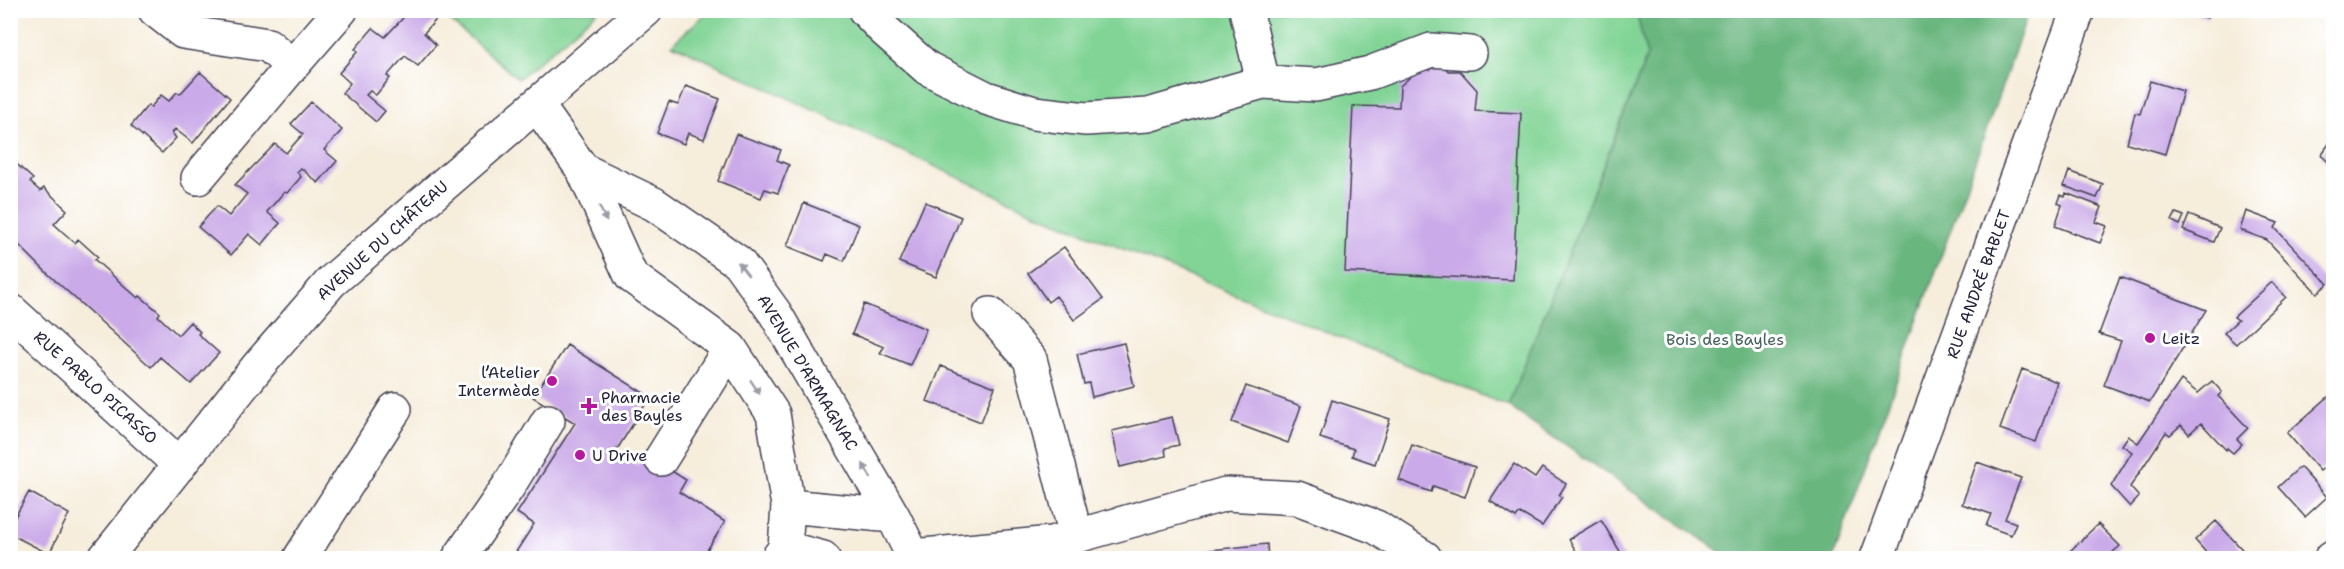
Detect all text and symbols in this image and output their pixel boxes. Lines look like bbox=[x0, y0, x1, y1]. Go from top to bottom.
street label: AVENUE DU CHÂTEAU bbox=[312, 176, 452, 305]
one-way arrow bbox=[598, 205, 608, 223]
street label: RUE ANDRÉ BABLET bbox=[1942, 207, 2015, 361]
one-way arrow bbox=[736, 261, 749, 277]
street label: AVENUE D'ARMAGNAC bbox=[753, 290, 863, 454]
street label: RUE PABLO PICASSO bbox=[29, 326, 162, 448]
place label: Leitz bbox=[2162, 328, 2200, 349]
park label: Bois des Bayles bbox=[1666, 329, 1784, 350]
marker: Leitz bbox=[2143, 331, 2157, 345]
place label: l’Atelier Intermède bbox=[458, 362, 540, 401]
marker: l’Atelier Intermède bbox=[545, 374, 559, 388]
one-way arrow bbox=[750, 379, 761, 395]
place label: Pharmacie des Bayles bbox=[601, 387, 683, 426]
marker: Pharmacie des Bayles bbox=[582, 399, 596, 413]
place label: U Drive bbox=[592, 445, 647, 466]
marker: U Drive bbox=[573, 448, 587, 462]
one-way arrow bbox=[861, 463, 872, 479]

